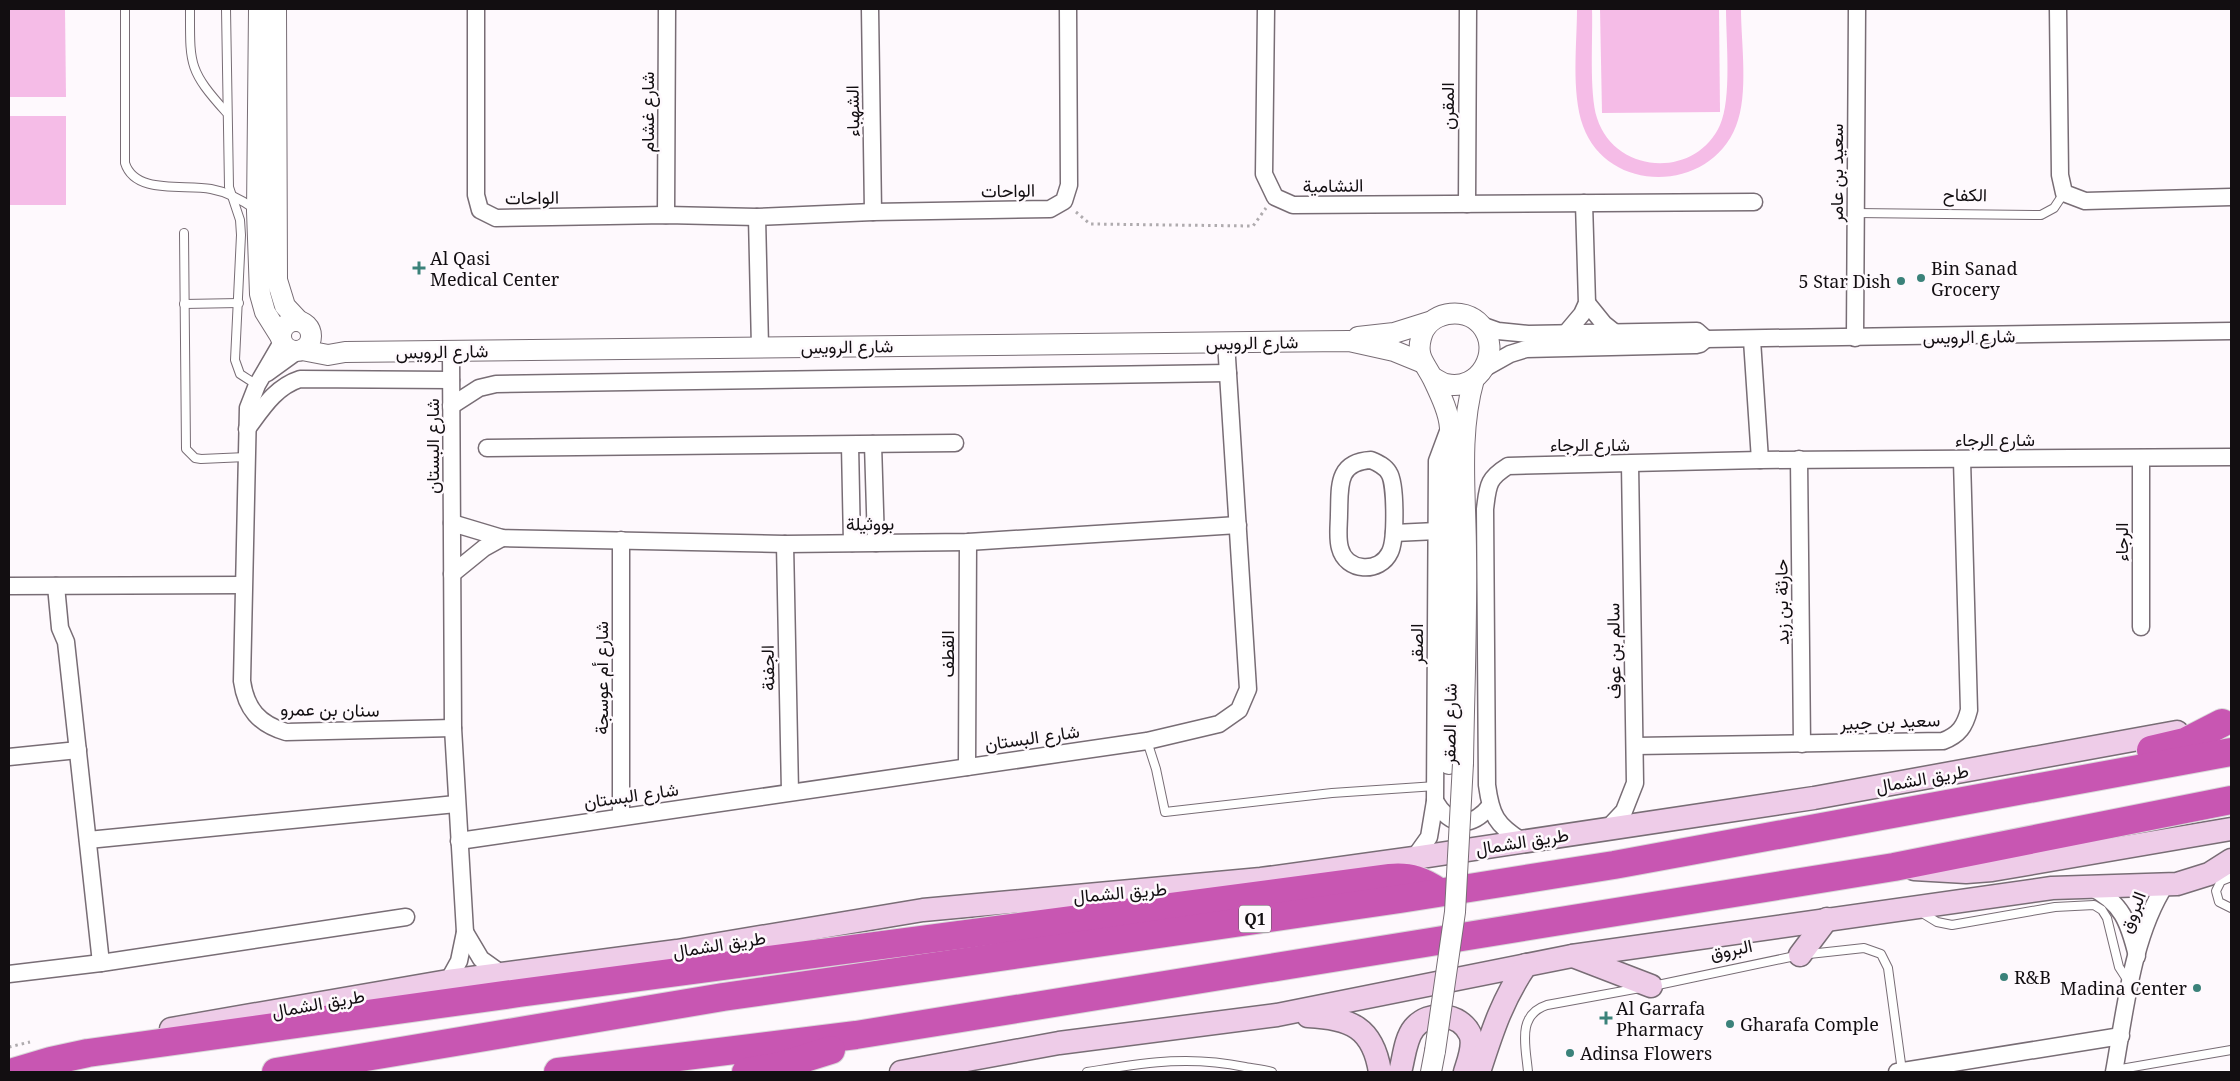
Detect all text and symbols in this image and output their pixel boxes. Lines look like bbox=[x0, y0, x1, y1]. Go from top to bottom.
street label: شارع غشام bbox=[635, 72, 660, 152]
street label: المقرن bbox=[1435, 82, 1459, 130]
street label: الشهباء bbox=[840, 85, 864, 137]
street label: سعيد بن عامر bbox=[1824, 124, 1848, 223]
street label: النشامية bbox=[1302, 172, 1364, 198]
street label: الواحات bbox=[981, 178, 1035, 202]
street label: الكفاح bbox=[1943, 182, 1987, 207]
street label: الواحات bbox=[505, 185, 559, 209]
place label: Al Qasi Medical Center bbox=[430, 246, 560, 291]
place label: Bin Sanad Grocery bbox=[1931, 256, 2018, 301]
marker: Al Qasi Medical Center bbox=[412, 261, 426, 275]
place label: 5 Star Dish bbox=[1798, 269, 1891, 293]
marker: Bin Sanad Grocery bbox=[1915, 272, 1927, 284]
marker: 5 Star Dish bbox=[1895, 275, 1907, 287]
street label: شارع الرويس bbox=[1922, 323, 2016, 350]
street label: شارع الرويس bbox=[1205, 329, 1299, 356]
street label: شارع الرويس bbox=[800, 333, 894, 360]
street label: شارع الرويس bbox=[395, 338, 489, 365]
street label: شارع البستان bbox=[420, 398, 445, 494]
street label: شارع الرجاء bbox=[1955, 427, 2035, 452]
street label: شارع الرجاء bbox=[1550, 432, 1630, 457]
street label: بووثيلة bbox=[846, 511, 894, 535]
street label: الرجاء bbox=[2109, 523, 2133, 561]
street label: حارثة بن زيد bbox=[1768, 559, 1794, 645]
street label: سالم بن عوف bbox=[1600, 603, 1627, 699]
street label: شارع أم عوسجة bbox=[589, 621, 614, 735]
street label: الصقر bbox=[1404, 624, 1428, 665]
street label: القطف bbox=[935, 630, 959, 678]
street label: الجفنة bbox=[755, 645, 779, 691]
street label: شارع الصقر bbox=[1436, 683, 1463, 766]
street label: سنان بن عمرو bbox=[280, 696, 380, 722]
street label: سعيد بن جبير bbox=[1838, 707, 1941, 735]
street label: شارع البستان bbox=[983, 718, 1081, 757]
street label: طريق الشمال bbox=[1874, 758, 1970, 798]
street label: شارع البستان bbox=[582, 776, 680, 815]
street label: طريق الشمال bbox=[1474, 822, 1570, 860]
street label: طريق الشمال bbox=[1072, 876, 1168, 908]
street label: البروق bbox=[2113, 888, 2151, 936]
road number: Q1 bbox=[1239, 906, 1271, 932]
street label: طريق الشمال bbox=[671, 925, 767, 963]
street label: البروق bbox=[1708, 933, 1754, 965]
place label: R&B bbox=[2014, 965, 2051, 989]
marker: R&B bbox=[1998, 971, 2010, 983]
place label: Madina Center bbox=[2060, 976, 2188, 1000]
marker: Madina Center bbox=[2191, 982, 2203, 994]
street label: طريق الشمال bbox=[270, 983, 366, 1023]
place label: Al Garrafa Pharmacy bbox=[1616, 996, 1705, 1041]
marker: Al Garrafa Pharmacy bbox=[1600, 1012, 1612, 1024]
place label: Gharafa Comple bbox=[1740, 1012, 1879, 1036]
marker: Gharafa Comple bbox=[1724, 1018, 1736, 1030]
place label: Adinsa Flowers bbox=[1580, 1041, 1712, 1065]
marker: Adinsa Flowers bbox=[1564, 1047, 1576, 1059]

